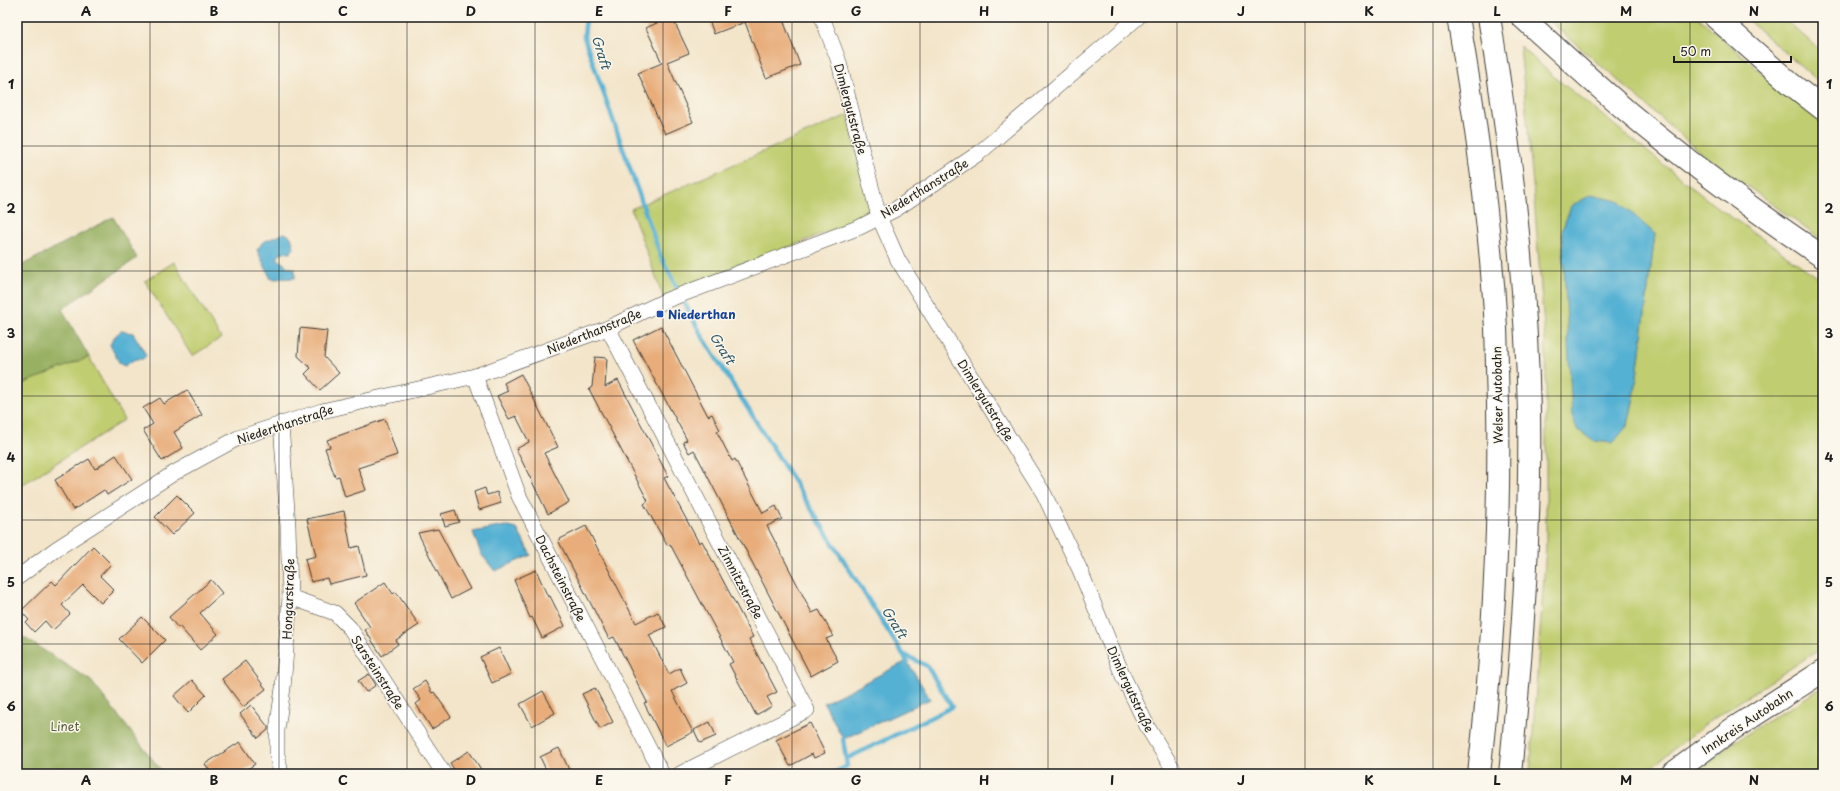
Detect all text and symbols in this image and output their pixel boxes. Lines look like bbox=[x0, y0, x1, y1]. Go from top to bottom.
text: A bbox=[81, 1, 91, 20]
text: B bbox=[210, 1, 219, 20]
text: C bbox=[338, 1, 348, 20]
text: D bbox=[466, 1, 476, 20]
text: E bbox=[595, 1, 603, 20]
text: F bbox=[724, 1, 732, 20]
text: G bbox=[851, 1, 861, 20]
text: H bbox=[979, 1, 989, 20]
text: I bbox=[1110, 1, 1114, 20]
text: J bbox=[1237, 1, 1245, 20]
text: K bbox=[1364, 1, 1374, 20]
text: L bbox=[1493, 1, 1501, 20]
text: M bbox=[1620, 1, 1632, 20]
text: N bbox=[1749, 1, 1759, 20]
water label: Graft bbox=[588, 33, 617, 73]
scale bar bbox=[1674, 38, 1791, 64]
text: 50 m bbox=[1680, 42, 1711, 60]
street label: Dimlergutstraße bbox=[830, 61, 872, 157]
text: 1 bbox=[8, 74, 14, 93]
text: 1 bbox=[1826, 74, 1832, 93]
street label: Niederthanstraße bbox=[877, 154, 971, 222]
text: 2 bbox=[6, 198, 16, 217]
text: 2 bbox=[1824, 198, 1834, 217]
street label: Niederthanstraße bbox=[544, 304, 644, 358]
place label: Niederthan bbox=[668, 305, 736, 323]
marker: Niederthan bbox=[655, 309, 665, 319]
text: 3 bbox=[7, 323, 16, 342]
text: 3 bbox=[1825, 323, 1834, 342]
water label: Graft bbox=[706, 328, 741, 369]
street label: Welser Autobahn bbox=[1487, 346, 1507, 444]
street label: Dimlergutstraße bbox=[954, 356, 1018, 444]
street label: Niederthanstraße bbox=[234, 400, 336, 448]
text: 4 bbox=[7, 447, 16, 466]
text: 4 bbox=[1825, 447, 1834, 466]
street label: Dachsteinstraße bbox=[531, 531, 591, 625]
street label: Zimnitzstraße bbox=[714, 542, 768, 622]
street label: Hongarstraße bbox=[278, 558, 298, 640]
text: 5 bbox=[7, 572, 15, 591]
text: 5 bbox=[1825, 572, 1833, 591]
water label: Graft bbox=[878, 602, 913, 643]
street label: Sarsteinstraße bbox=[347, 631, 409, 713]
street label: Dimlergutstraße bbox=[1103, 643, 1159, 735]
street label: Innkreis Autobahn bbox=[1698, 684, 1796, 758]
text: 6 bbox=[6, 696, 16, 715]
text: 6 bbox=[1824, 696, 1834, 715]
park label: Linet bbox=[51, 717, 79, 735]
text: A bbox=[81, 770, 91, 789]
text: B bbox=[210, 770, 219, 789]
text: C bbox=[338, 770, 348, 789]
text: D bbox=[466, 770, 476, 789]
text: E bbox=[595, 770, 603, 789]
text: F bbox=[724, 770, 732, 789]
text: G bbox=[851, 770, 861, 789]
text: H bbox=[979, 770, 989, 789]
text: I bbox=[1110, 770, 1114, 789]
text: J bbox=[1237, 770, 1245, 789]
text: K bbox=[1364, 770, 1374, 789]
text: L bbox=[1493, 770, 1501, 789]
text: M bbox=[1620, 770, 1632, 789]
text: N bbox=[1749, 770, 1759, 789]

